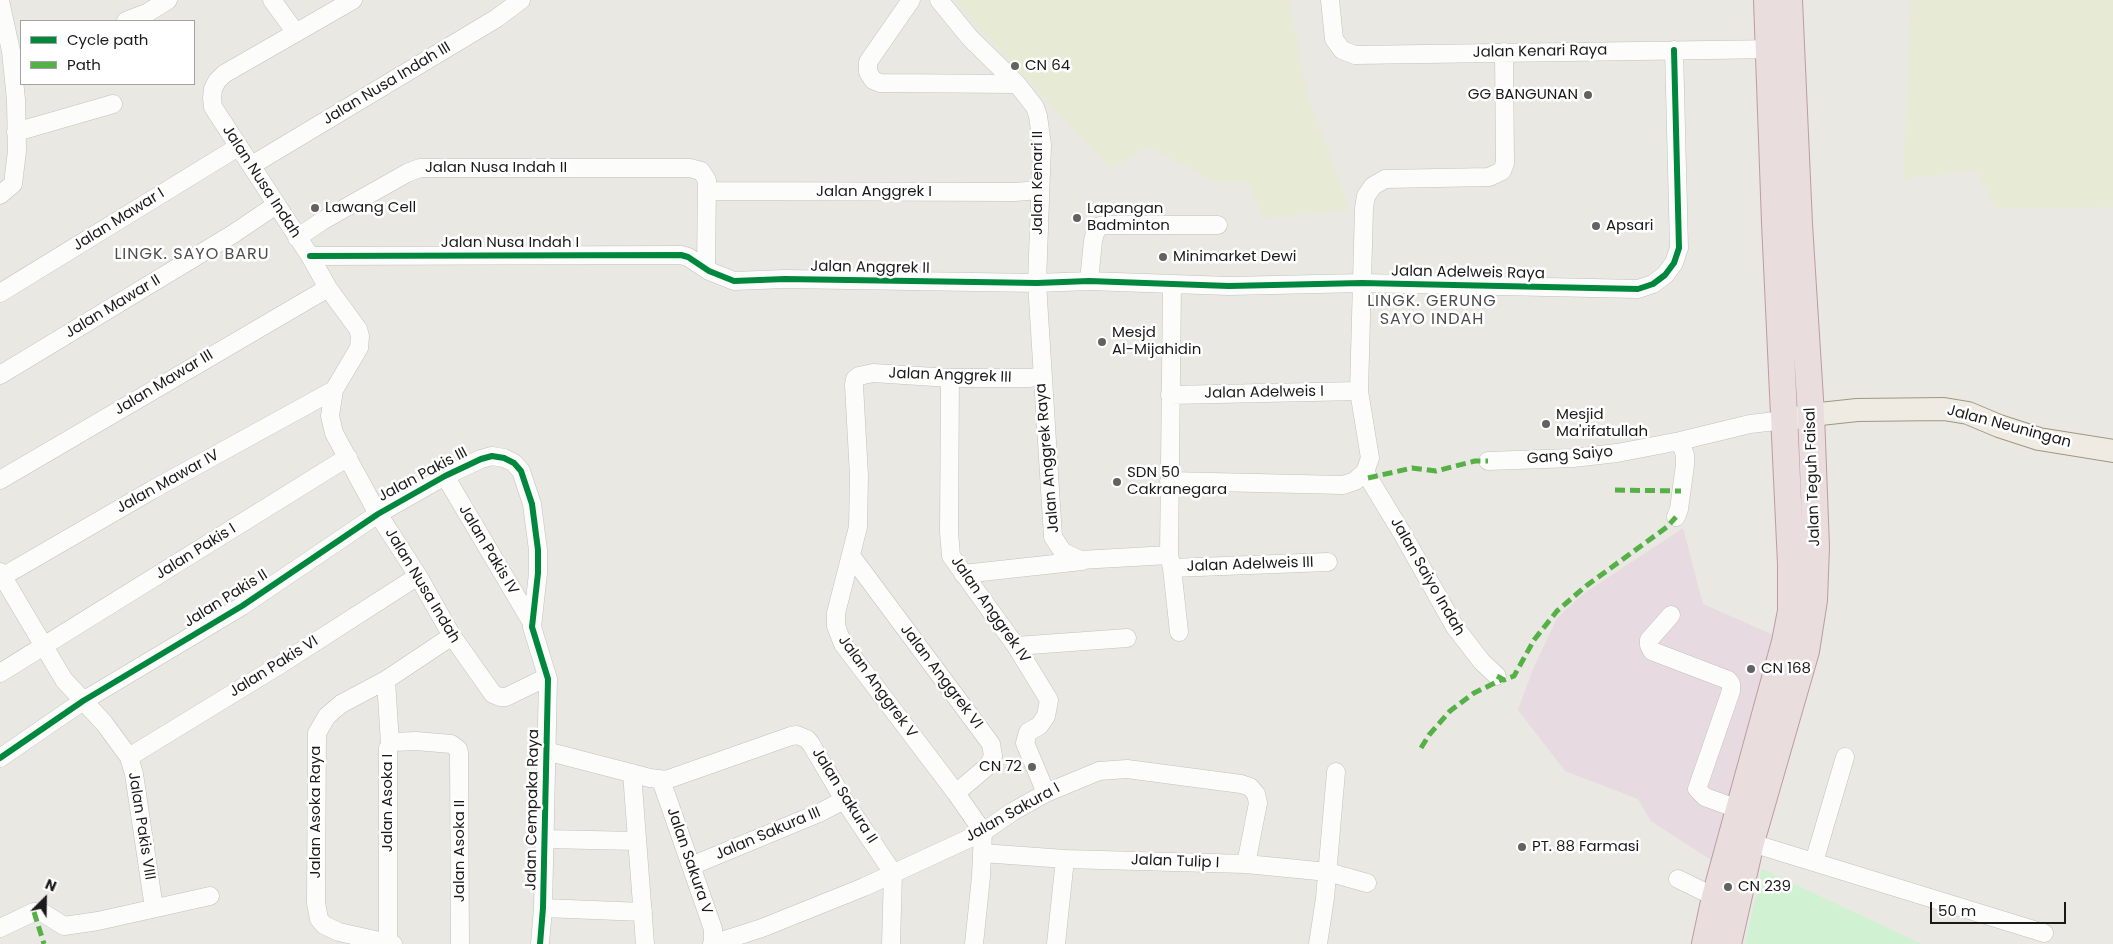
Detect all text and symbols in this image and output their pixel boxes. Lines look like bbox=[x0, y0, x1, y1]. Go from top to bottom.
legend bbox=[20, 20, 195, 85]
text: Cycle path bbox=[67, 29, 148, 50]
street label: Jalan Nusa Indah III bbox=[320, 39, 454, 129]
street label: Jalan Kenari Raya bbox=[1473, 42, 1607, 62]
text: Path bbox=[67, 54, 101, 75]
place label: CN 64 bbox=[1025, 57, 1070, 75]
marker: CN 64 bbox=[1009, 60, 1021, 72]
place label: GG BANGUNAN bbox=[1468, 86, 1578, 104]
marker: GG BANGUNAN bbox=[1582, 89, 1594, 101]
street label: Jalan Nusa Indah bbox=[218, 122, 304, 242]
street label: Jalan Kenari II bbox=[1029, 131, 1047, 235]
street label: Jalan Nusa Indah II bbox=[425, 159, 567, 177]
street label: Jalan Anggrek I bbox=[816, 183, 932, 201]
street label: Jalan Mawar I bbox=[70, 185, 168, 255]
place label: Lawang Cell bbox=[325, 199, 416, 217]
place label: Lapangan Badminton bbox=[1087, 200, 1170, 235]
marker: Lawang Cell bbox=[309, 202, 321, 214]
marker: Lapangan Badminton bbox=[1071, 212, 1083, 224]
place label: Apsari bbox=[1606, 217, 1654, 235]
marker: Apsari bbox=[1590, 220, 1602, 232]
street label: Jalan Nusa Indah I bbox=[441, 234, 579, 252]
district label: LINGK. SAYO BARU bbox=[112, 245, 272, 265]
place label: Minimarket Dewi bbox=[1173, 248, 1296, 266]
marker: Minimarket Dewi bbox=[1157, 251, 1169, 263]
street label: Jalan Anggrek II bbox=[810, 258, 930, 278]
street label: Jalan Adelweis Raya bbox=[1391, 263, 1545, 283]
street label: Jalan Mawar II bbox=[62, 271, 164, 343]
district label: LINGK. GERUNG SAYO INDAH bbox=[1366, 292, 1498, 330]
place label: Mesjd Al-Mijahidin bbox=[1112, 324, 1201, 359]
marker: Mesjd Al-Mijahidin bbox=[1096, 336, 1108, 348]
street label: Jalan Mawar III bbox=[111, 347, 217, 419]
street label: Jalan Anggrek III bbox=[888, 365, 1012, 387]
street label: Jalan Anggrek Raya bbox=[1032, 383, 1064, 533]
street label: Jalan Adelweis I bbox=[1204, 383, 1324, 403]
street label: Jalan Neuningan bbox=[1945, 402, 2073, 452]
place label: Mesjid Ma'rifatullah bbox=[1556, 406, 1648, 441]
street label: Jalan Teguh Faisal bbox=[1802, 407, 1824, 547]
marker: Mesjid Ma'rifatullah bbox=[1540, 418, 1552, 430]
street label: Gang Saiyo bbox=[1526, 443, 1614, 469]
street label: Jalan Pakis III bbox=[375, 444, 471, 506]
street label: Jalan Mawar IV bbox=[114, 446, 222, 518]
place label: SDN 50 Cakranegara bbox=[1127, 464, 1227, 499]
marker: SDN 50 Cakranegara bbox=[1111, 476, 1123, 488]
street label: Jalan Pakis IV bbox=[454, 502, 522, 598]
street label: Jalan Saiyo Indah bbox=[1386, 515, 1468, 639]
street label: Jalan Pakis I bbox=[153, 520, 239, 584]
street label: Jalan Nusa Indah bbox=[381, 525, 463, 647]
street label: Jalan Anggrek IV bbox=[947, 553, 1033, 667]
street label: Jalan Adelweis III bbox=[1186, 554, 1314, 576]
street label: Jalan Pakis II bbox=[181, 566, 271, 632]
street label: Jalan Anggrek VI bbox=[896, 621, 986, 733]
street label: Jalan Pakis VI bbox=[226, 632, 322, 702]
street label: Jalan Anggrek V bbox=[834, 632, 920, 742]
place label: CN 168 bbox=[1761, 660, 1811, 678]
marker: CN 168 bbox=[1745, 663, 1757, 675]
street label: Jalan Cempaka Raya bbox=[523, 729, 543, 891]
street label: Jalan Sakura II bbox=[808, 745, 880, 847]
street label: Jalan Asoka Raya bbox=[307, 746, 325, 878]
street label: Jalan Asoka I bbox=[379, 754, 397, 852]
place label: CN 72 bbox=[979, 758, 1022, 776]
marker: CN 72 bbox=[1026, 761, 1038, 773]
street label: Jalan Pakis VIII bbox=[124, 771, 158, 881]
street label: Jalan Sakura I bbox=[963, 780, 1063, 846]
street label: Jalan Asoka II bbox=[451, 800, 469, 902]
street label: Jalan Sakura III bbox=[713, 804, 823, 864]
street label: Jalan Sakura V bbox=[662, 805, 716, 917]
place label: PT. 88 Farmasi bbox=[1532, 838, 1639, 856]
marker: PT. 88 Farmasi bbox=[1516, 841, 1528, 853]
street label: Jalan Tulip I bbox=[1130, 851, 1220, 873]
north arrow bbox=[20, 874, 70, 924]
text: N bbox=[42, 874, 60, 896]
place label: CN 239 bbox=[1738, 878, 1791, 896]
marker: CN 239 bbox=[1722, 881, 1734, 893]
scale bar bbox=[1933, 892, 2069, 924]
text: 50 m bbox=[1938, 900, 1976, 921]

